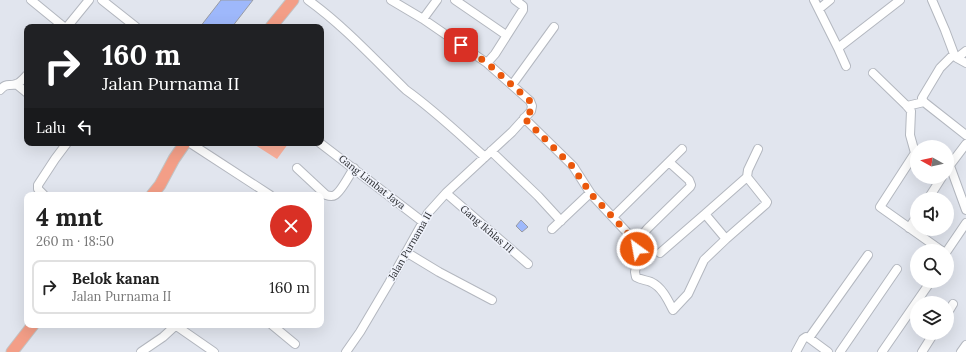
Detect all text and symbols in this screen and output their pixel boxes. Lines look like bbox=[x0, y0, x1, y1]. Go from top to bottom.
pin bbox=[444, 28, 478, 62]
icon: arrive bbox=[450, 34, 472, 56]
text: 160 m bbox=[102, 37, 180, 73]
icon: right bbox=[36, 40, 88, 92]
text: Jalan Purnama II bbox=[102, 72, 239, 95]
icon: left bbox=[74, 116, 96, 138]
text: Lalu bbox=[36, 118, 66, 137]
north arrow bbox=[910, 140, 954, 184]
map controls bbox=[910, 140, 954, 340]
street label: Gang Limbat Jaya bbox=[336, 152, 408, 212]
button: sound bbox=[910, 192, 954, 236]
text: 4 mnt bbox=[36, 202, 103, 233]
street label: Gang Ikhlas III bbox=[457, 202, 517, 256]
button: close bbox=[270, 205, 312, 247]
street label: Jalan Purnama II bbox=[385, 210, 435, 283]
position arrow bbox=[616, 228, 658, 270]
text: 260 m · 18:50 bbox=[36, 233, 114, 250]
button: search bbox=[910, 244, 954, 288]
text: Belok kanan bbox=[72, 269, 160, 288]
icon: right bbox=[38, 276, 60, 298]
text: 160 m bbox=[269, 278, 310, 297]
text: Jalan Purnama II bbox=[72, 288, 171, 305]
button: layers bbox=[910, 296, 954, 340]

